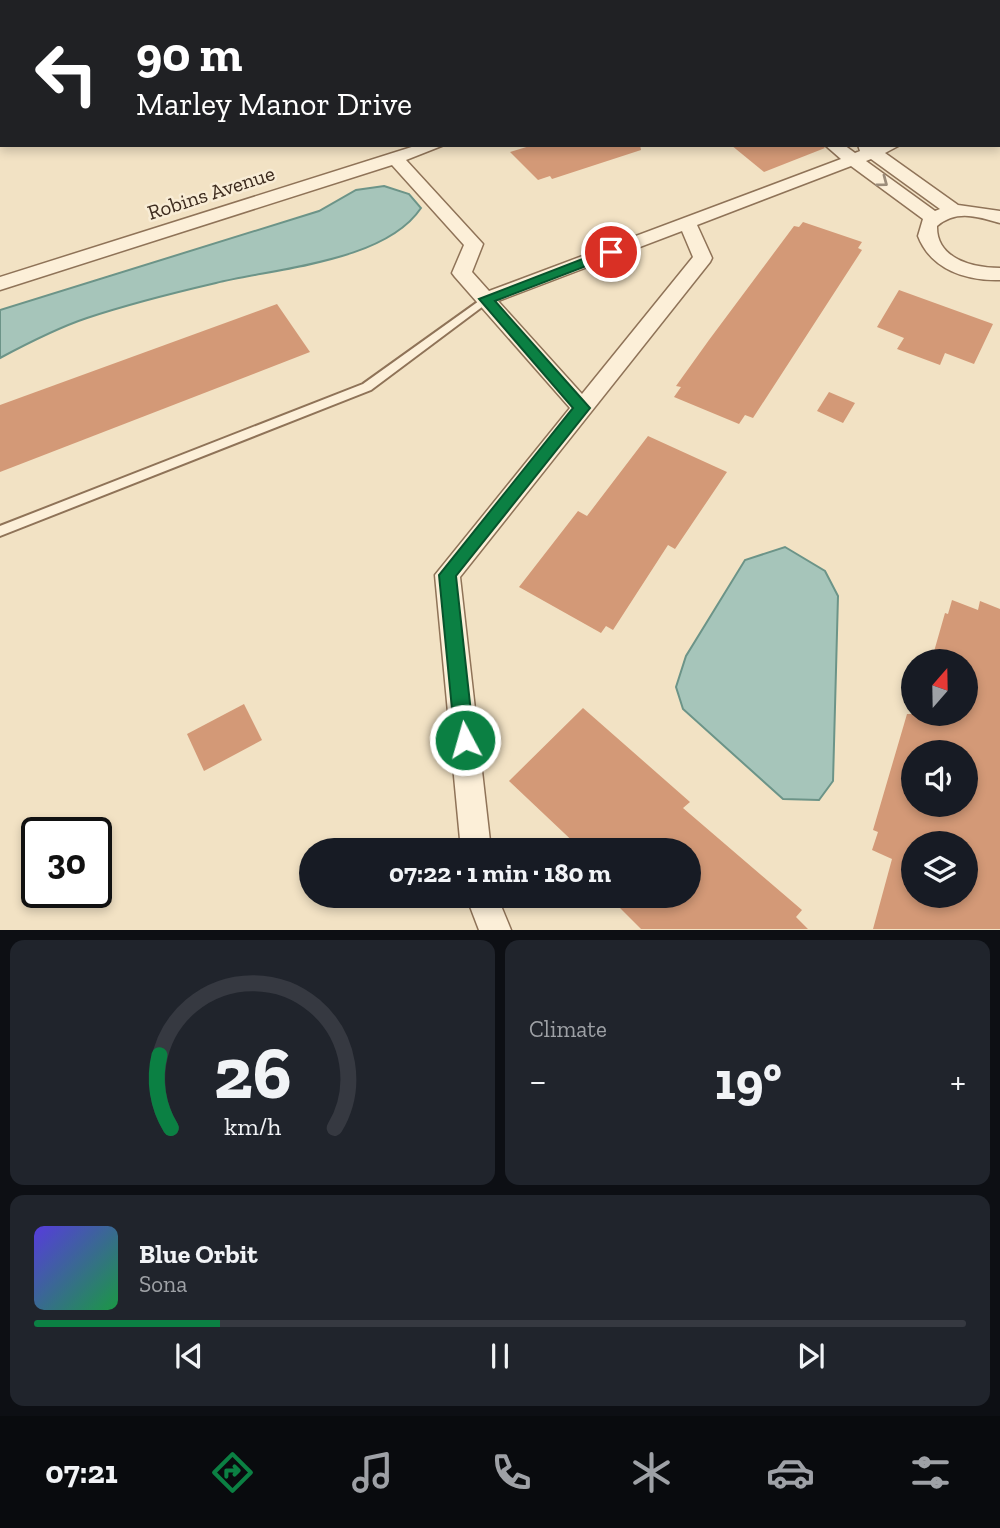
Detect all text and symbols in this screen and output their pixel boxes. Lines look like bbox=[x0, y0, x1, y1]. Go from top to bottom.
text: 90 m bbox=[136, 25, 243, 84]
icon: left bbox=[21, 28, 112, 119]
text: Marley Manor Drive bbox=[136, 85, 412, 123]
street label: Robins Avenue bbox=[144, 160, 278, 225]
one-way arrow bbox=[875, 173, 888, 186]
pin bbox=[581, 222, 641, 282]
icon: arrive bbox=[592, 233, 630, 271]
north arrow bbox=[901, 649, 978, 726]
map controls bbox=[901, 649, 978, 908]
position arrow bbox=[428, 703, 502, 777]
button: sound bbox=[901, 740, 978, 817]
speed limit sign: 30 bbox=[21, 817, 112, 908]
button: layers bbox=[901, 831, 978, 908]
text: 07:22 · 1 min · 180 m bbox=[389, 857, 611, 889]
text: Climate bbox=[529, 1015, 607, 1043]
text: 26 bbox=[213, 1030, 292, 1118]
text: 19° bbox=[715, 1050, 782, 1112]
text: − bbox=[529, 1058, 547, 1104]
text: + bbox=[950, 1058, 966, 1104]
text: km/h bbox=[224, 1111, 281, 1141]
text: Blue Orbit bbox=[139, 1238, 258, 1270]
text: Sona bbox=[139, 1270, 187, 1298]
icon: previous bbox=[170, 1337, 208, 1375]
icon: pause bbox=[481, 1337, 519, 1375]
icon: next bbox=[792, 1337, 830, 1375]
icon: directions bbox=[208, 1448, 257, 1497]
icon: music bbox=[348, 1448, 397, 1497]
icon: phone bbox=[487, 1448, 536, 1497]
icon: climate bbox=[627, 1448, 676, 1497]
icon: car bbox=[766, 1448, 815, 1497]
icon: filters bbox=[906, 1448, 955, 1497]
text: 07:21 bbox=[45, 1453, 118, 1491]

